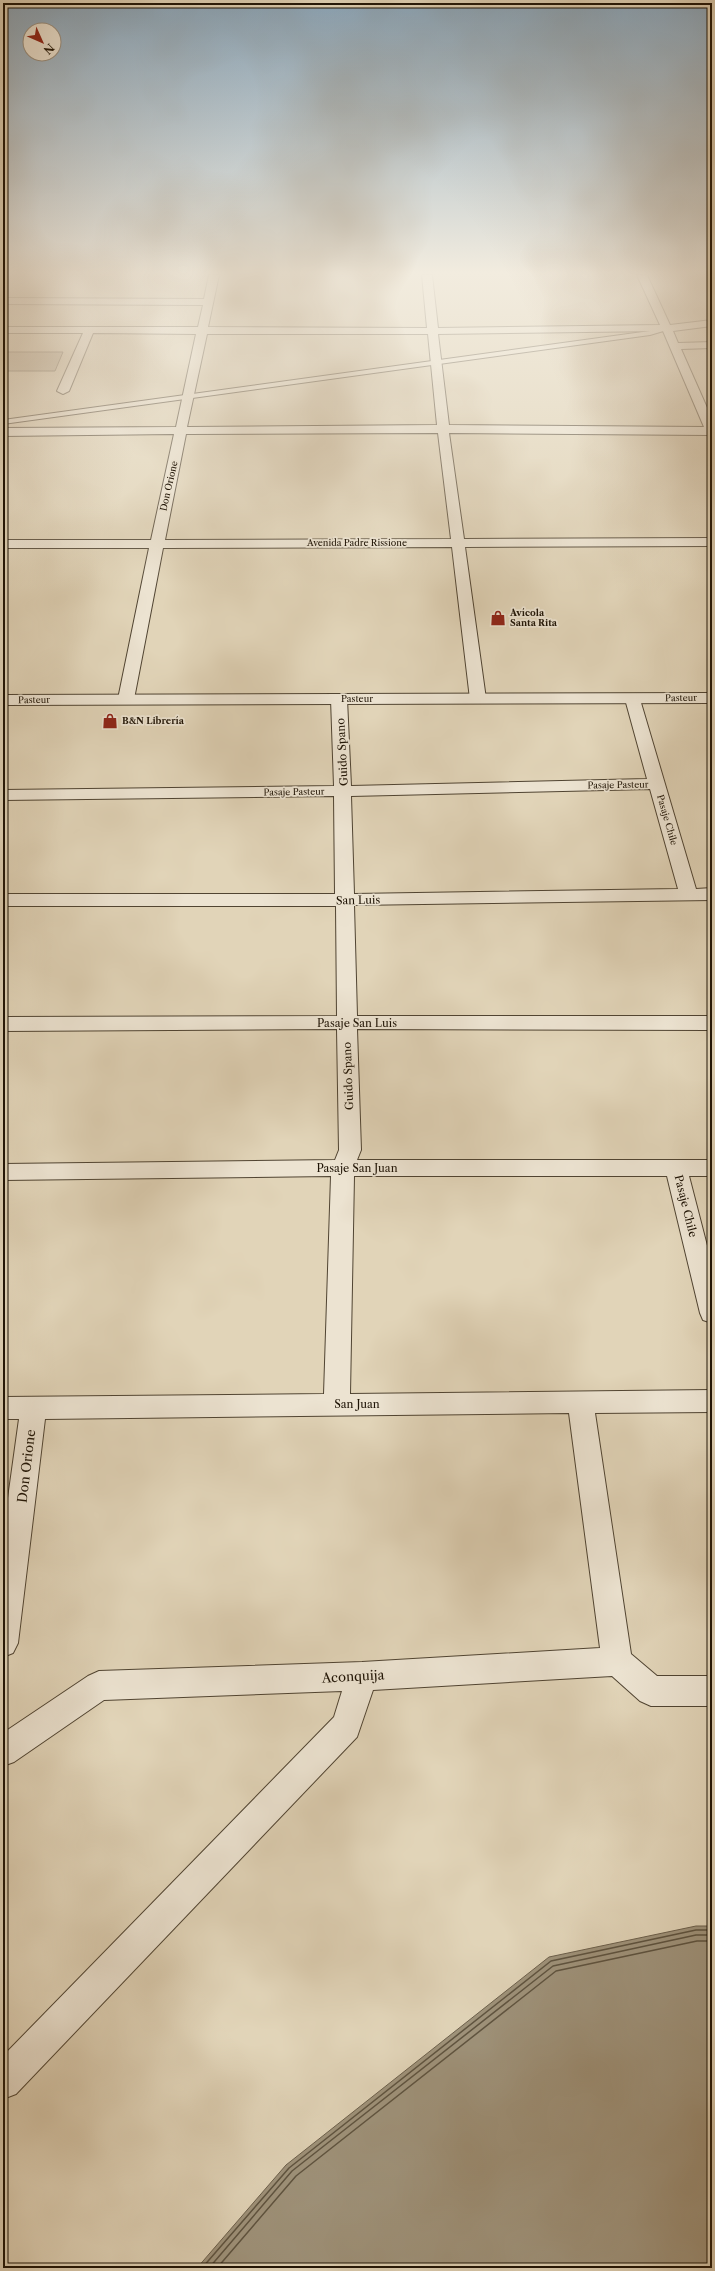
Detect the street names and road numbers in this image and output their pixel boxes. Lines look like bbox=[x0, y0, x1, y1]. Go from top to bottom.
street label: Don Orione bbox=[157, 460, 180, 512]
street label: Avenida Padre Rissione bbox=[306, 537, 407, 548]
street label: Pasteur bbox=[665, 692, 697, 703]
street label: Pasteur bbox=[341, 693, 373, 704]
street label: Pasteur bbox=[18, 694, 50, 705]
street label: Guido Spano bbox=[333, 717, 351, 786]
street label: Pasaje Pasteur bbox=[587, 778, 649, 791]
street label: Pasaje Pasteur bbox=[263, 785, 325, 798]
street label: Pasaje Chile bbox=[655, 793, 680, 846]
street label: San Luis bbox=[336, 893, 380, 907]
street label: Pasaje San Luis bbox=[317, 1016, 397, 1030]
street label: Guido Spano bbox=[340, 1041, 356, 1110]
street label: Pasaje San Juan bbox=[316, 1161, 398, 1175]
street label: Pasaje Chile bbox=[671, 1173, 701, 1239]
street label: San Juan bbox=[334, 1397, 380, 1411]
street label: Don Orione bbox=[14, 1428, 38, 1504]
street label: Aconquija bbox=[320, 1666, 385, 1686]

